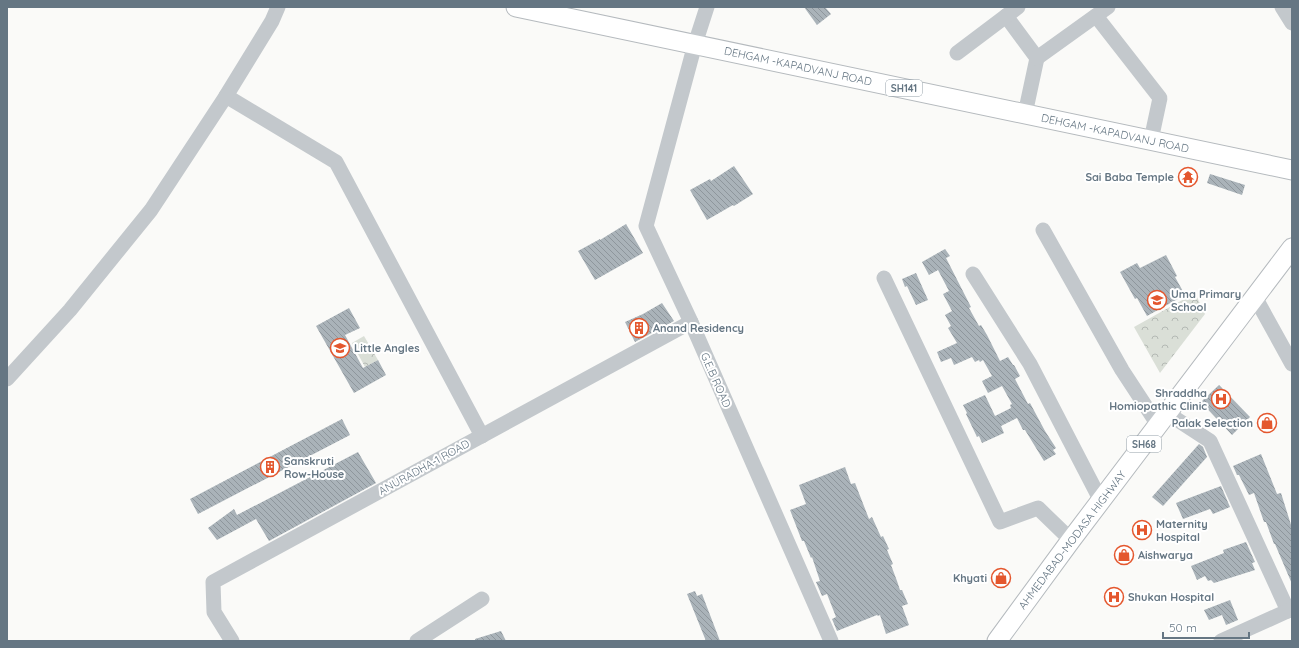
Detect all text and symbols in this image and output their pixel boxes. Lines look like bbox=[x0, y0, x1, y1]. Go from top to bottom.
street label: DEHGAM -KAPADVANJ ROAD bbox=[723, 43, 873, 89]
road number: SH141 bbox=[886, 80, 922, 96]
street label: DEHGAM -KAPADVANJ ROAD bbox=[1040, 110, 1190, 156]
temple icon: Sai Baba Temple bbox=[1177, 166, 1199, 188]
place label: Sai Baba Temple bbox=[1085, 170, 1175, 184]
place label: Uma Primary School bbox=[1171, 287, 1241, 314]
school or university icon: Uma Primary School bbox=[1146, 289, 1168, 311]
building icon: Anand Residency bbox=[628, 317, 650, 339]
place label: Anand Residency bbox=[653, 321, 744, 335]
school or university icon: Little Angles bbox=[329, 337, 351, 359]
place label: Little Angles bbox=[354, 341, 419, 355]
street label: G.E.B ROAD bbox=[698, 350, 734, 410]
place label: Shraddha Homiopathic Clinic bbox=[1109, 386, 1207, 413]
hospital icon: Shraddha Homiopathic Clinic bbox=[1210, 388, 1232, 410]
shop icon: Palak Selection bbox=[1256, 412, 1278, 434]
place label: Palak Selection bbox=[1172, 416, 1253, 430]
street label: ANURADHA-1 ROAD bbox=[376, 436, 472, 498]
road number: SH68 bbox=[1127, 436, 1161, 452]
place label: Sanskruti Row-House bbox=[284, 454, 345, 481]
building icon: Sanskruti Row-House bbox=[259, 456, 281, 478]
street label: AHMEDABAD-MODASA HIGHWAY bbox=[1015, 468, 1129, 612]
place label: Maternity Hospital bbox=[1156, 517, 1208, 544]
hospital icon: Maternity Hospital bbox=[1131, 519, 1153, 541]
shop icon: Aishwarya bbox=[1113, 544, 1135, 566]
place label: Aishwarya bbox=[1138, 548, 1193, 562]
shop icon: Khyati bbox=[990, 567, 1012, 589]
place label: Khyati bbox=[953, 571, 987, 585]
hospital icon: Shukan Hospital bbox=[1103, 586, 1125, 608]
place label: Shukan Hospital bbox=[1128, 590, 1214, 604]
scale bar bbox=[1163, 614, 1249, 640]
text: 50 m bbox=[1169, 620, 1197, 635]

